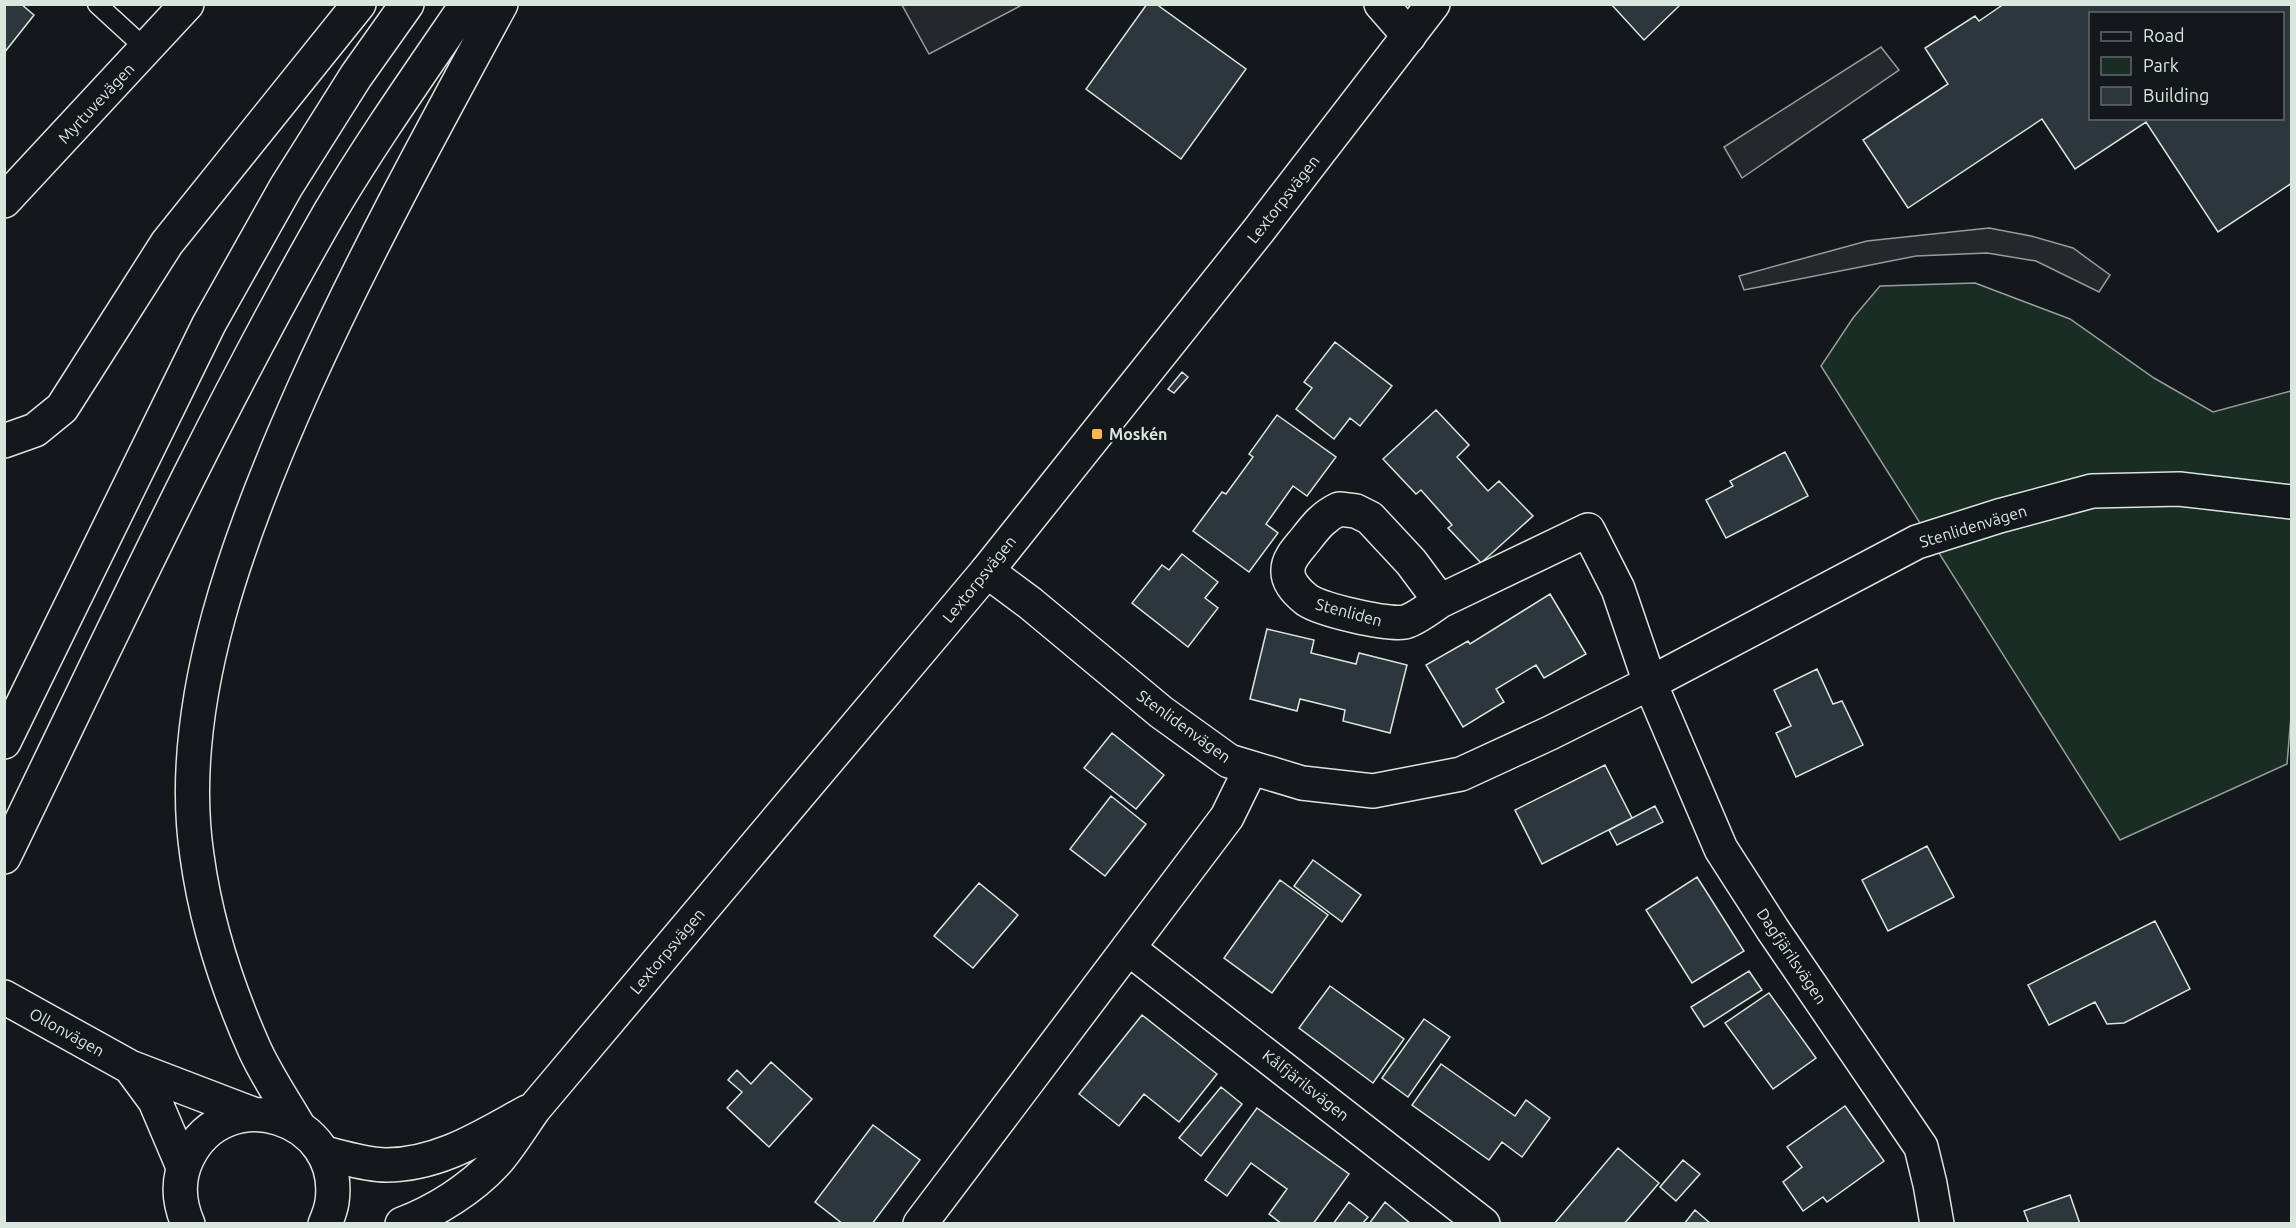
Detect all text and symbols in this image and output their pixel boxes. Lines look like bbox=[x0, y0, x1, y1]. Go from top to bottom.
legend bbox=[2089, 12, 2284, 120]
text: Road bbox=[2143, 25, 2185, 45]
text: Park bbox=[2143, 55, 2179, 75]
street label: Myrtuvevägen bbox=[54, 59, 138, 147]
text: Building bbox=[2143, 85, 2209, 105]
street label: Lextorpsvägen bbox=[1243, 152, 1323, 246]
place label: Moskén bbox=[1109, 425, 1167, 443]
marker: Moskén bbox=[1090, 427, 1104, 441]
street label: Stenlidenvägen bbox=[1917, 501, 2029, 551]
street label: Lextorpsvägen bbox=[939, 532, 1019, 626]
street label: Stenliden bbox=[1314, 595, 1384, 629]
street label: Stenlidenvägen bbox=[1134, 686, 1234, 766]
street label: Lextorpsvägen bbox=[626, 905, 708, 997]
street label: Dagfjärilsvägen bbox=[1753, 905, 1831, 1007]
street label: Ollonvägen bbox=[27, 1004, 107, 1060]
street label: Kålfjärilsvägen bbox=[1259, 1046, 1353, 1124]

